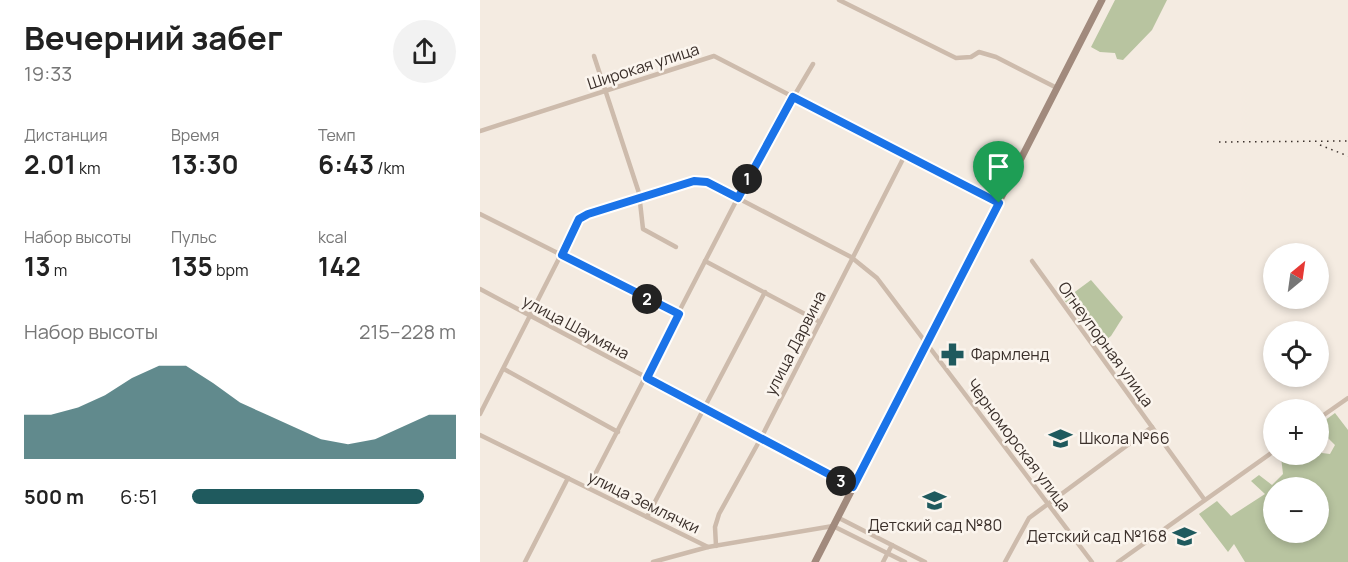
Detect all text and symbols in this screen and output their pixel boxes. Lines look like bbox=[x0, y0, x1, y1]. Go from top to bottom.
text: Вечерний забег bbox=[24, 15, 283, 60]
button: share bbox=[393, 20, 456, 83]
street label: Широкая улица bbox=[584, 38, 702, 94]
text: 19:33 bbox=[24, 60, 72, 87]
text: Дистанция bbox=[24, 124, 108, 146]
text: Время bbox=[171, 124, 219, 146]
text: Темп bbox=[318, 124, 356, 146]
pin bbox=[973, 141, 1024, 203]
text: 2.01 bbox=[24, 146, 76, 182]
text: 13:30 bbox=[171, 146, 239, 182]
text: 6:43 bbox=[318, 146, 374, 182]
icon: arrive bbox=[982, 150, 1015, 183]
text: km bbox=[76, 157, 101, 179]
text: /km bbox=[374, 157, 405, 179]
pin: 1 bbox=[732, 164, 762, 194]
text: 1 bbox=[743, 168, 751, 190]
text: Набор высоты bbox=[24, 226, 131, 248]
text: Пульс bbox=[171, 226, 217, 248]
text: kcal bbox=[318, 226, 347, 248]
north arrow bbox=[1263, 243, 1329, 309]
map controls bbox=[1263, 243, 1329, 543]
text: 13 bbox=[24, 248, 51, 284]
text: 135 bbox=[171, 248, 213, 284]
text: 142 bbox=[318, 248, 361, 284]
text: m bbox=[51, 259, 67, 281]
text: bpm bbox=[213, 259, 248, 281]
street label: Огнеупорная улица bbox=[1053, 277, 1159, 411]
pin: 2 bbox=[632, 284, 662, 314]
street label: улица Дарвина bbox=[759, 287, 831, 399]
text: 2 bbox=[642, 288, 652, 310]
street label: улица Шаумяна bbox=[519, 290, 633, 364]
text: Набор высоты bbox=[24, 318, 158, 345]
text: 215–228 m bbox=[359, 318, 456, 345]
button: locate bbox=[1263, 321, 1329, 387]
pharmacy icon: Фармленд bbox=[940, 341, 966, 367]
place label: Фармленд bbox=[971, 343, 1050, 365]
street label: Черноморская улица bbox=[962, 374, 1076, 516]
button: + bbox=[1263, 399, 1329, 465]
school or university icon: Школа №66 bbox=[1048, 425, 1074, 451]
place label: Школа №66 bbox=[1079, 427, 1170, 449]
street label: улица Землячки bbox=[584, 465, 704, 539]
pin: 3 bbox=[826, 466, 856, 496]
text: 3 bbox=[836, 470, 846, 492]
button: − bbox=[1263, 477, 1329, 543]
text: 500 m bbox=[24, 483, 84, 510]
text: 6:51 bbox=[120, 483, 158, 510]
school or university icon: Детский сад №80 bbox=[922, 487, 948, 513]
place label: Детский сад №80 bbox=[868, 514, 1002, 536]
school or university icon: Детский сад №168 bbox=[1172, 523, 1198, 549]
place label: Детский сад №168 bbox=[1026, 525, 1167, 547]

